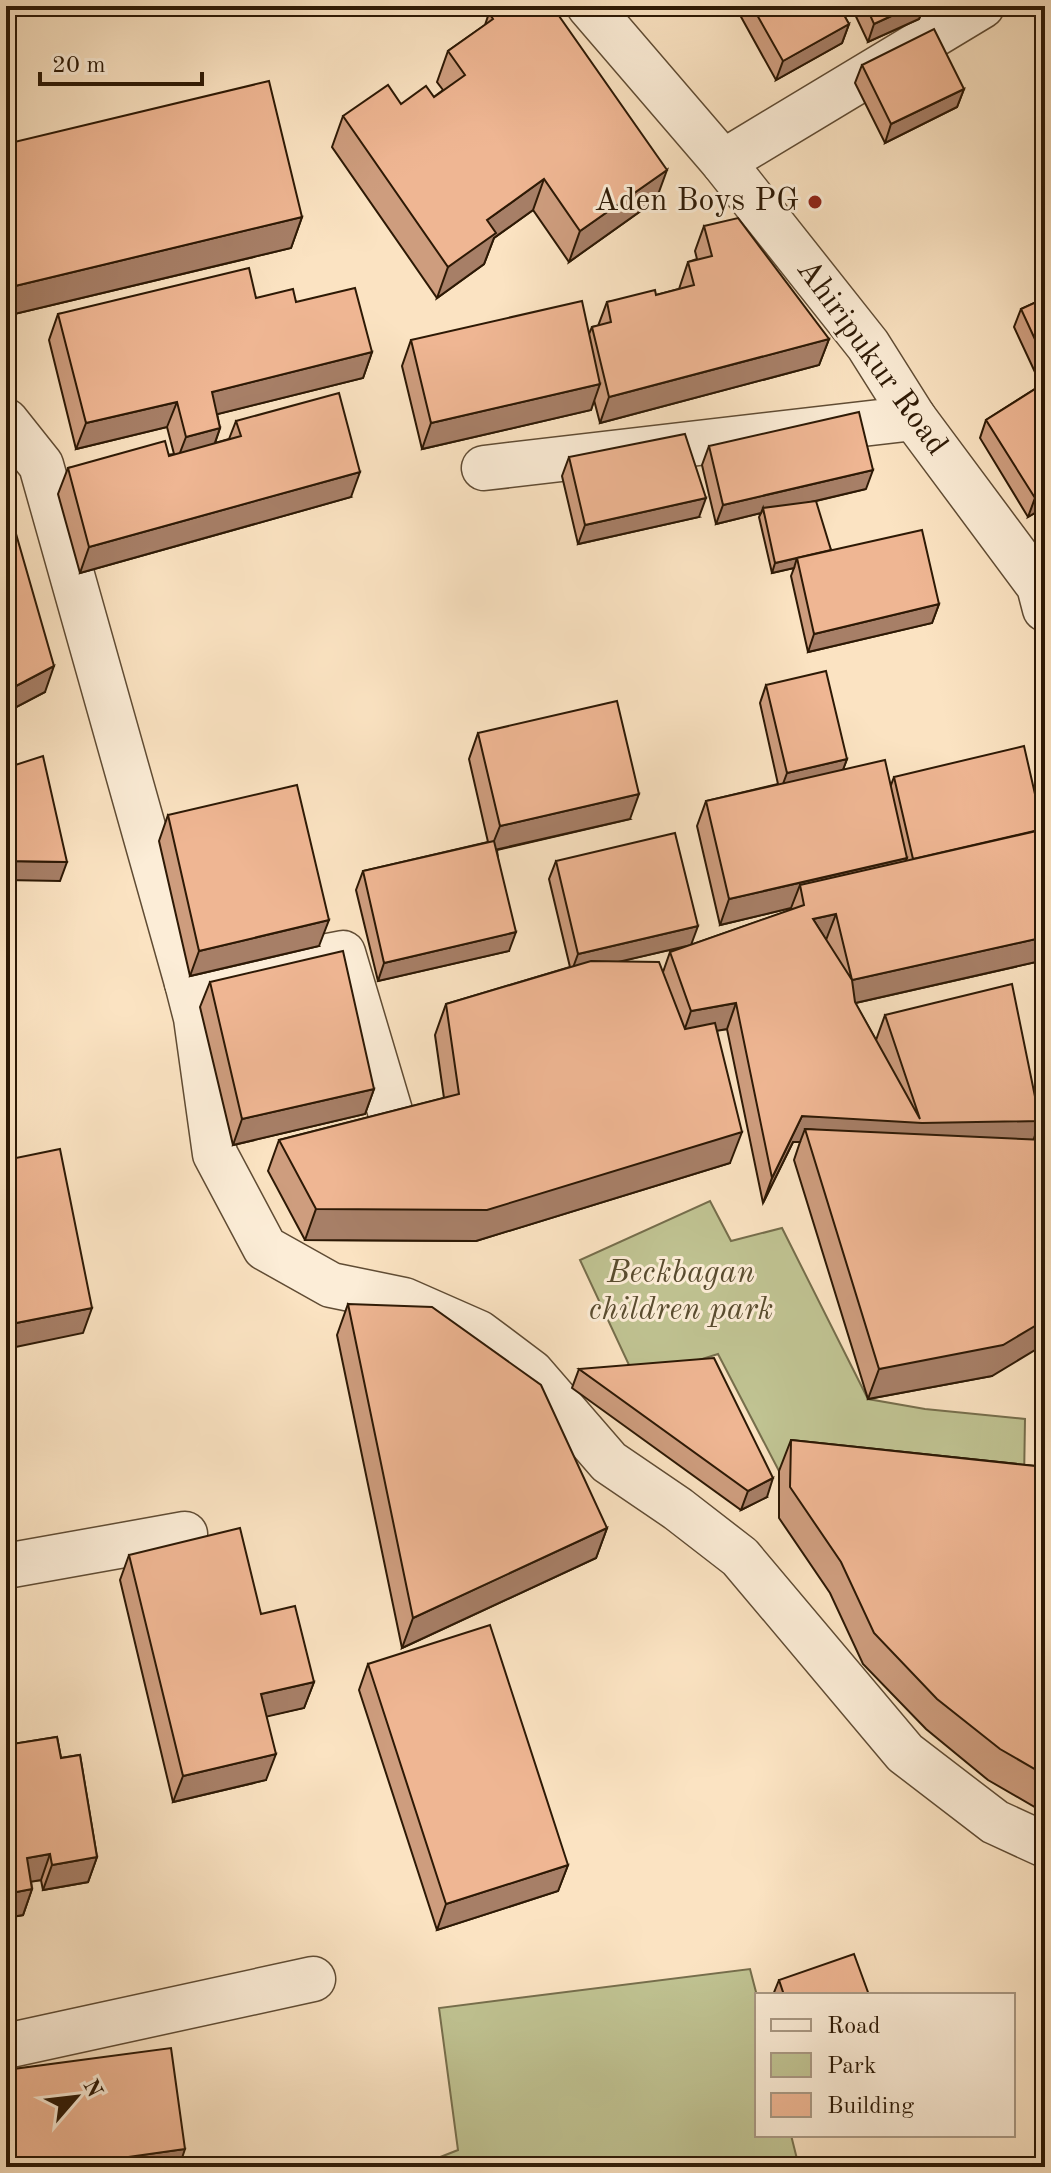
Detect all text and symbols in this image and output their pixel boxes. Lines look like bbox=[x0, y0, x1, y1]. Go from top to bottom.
scale bar bbox=[40, 36, 202, 86]
text: 20 m bbox=[52, 54, 106, 78]
place label: Aden Boys PG bbox=[594, 186, 799, 218]
marker: Aden Boys PG bbox=[806, 193, 824, 211]
street label: Ahiripukur Road bbox=[790, 254, 952, 462]
park label: Beckbagan children park bbox=[589, 1258, 773, 1327]
legend bbox=[755, 1993, 1015, 2137]
text: Road bbox=[827, 2015, 880, 2039]
text: Park bbox=[827, 2055, 876, 2079]
north arrow bbox=[36, 2057, 116, 2137]
text: N bbox=[78, 2076, 106, 2101]
text: Building bbox=[827, 2095, 914, 2119]

